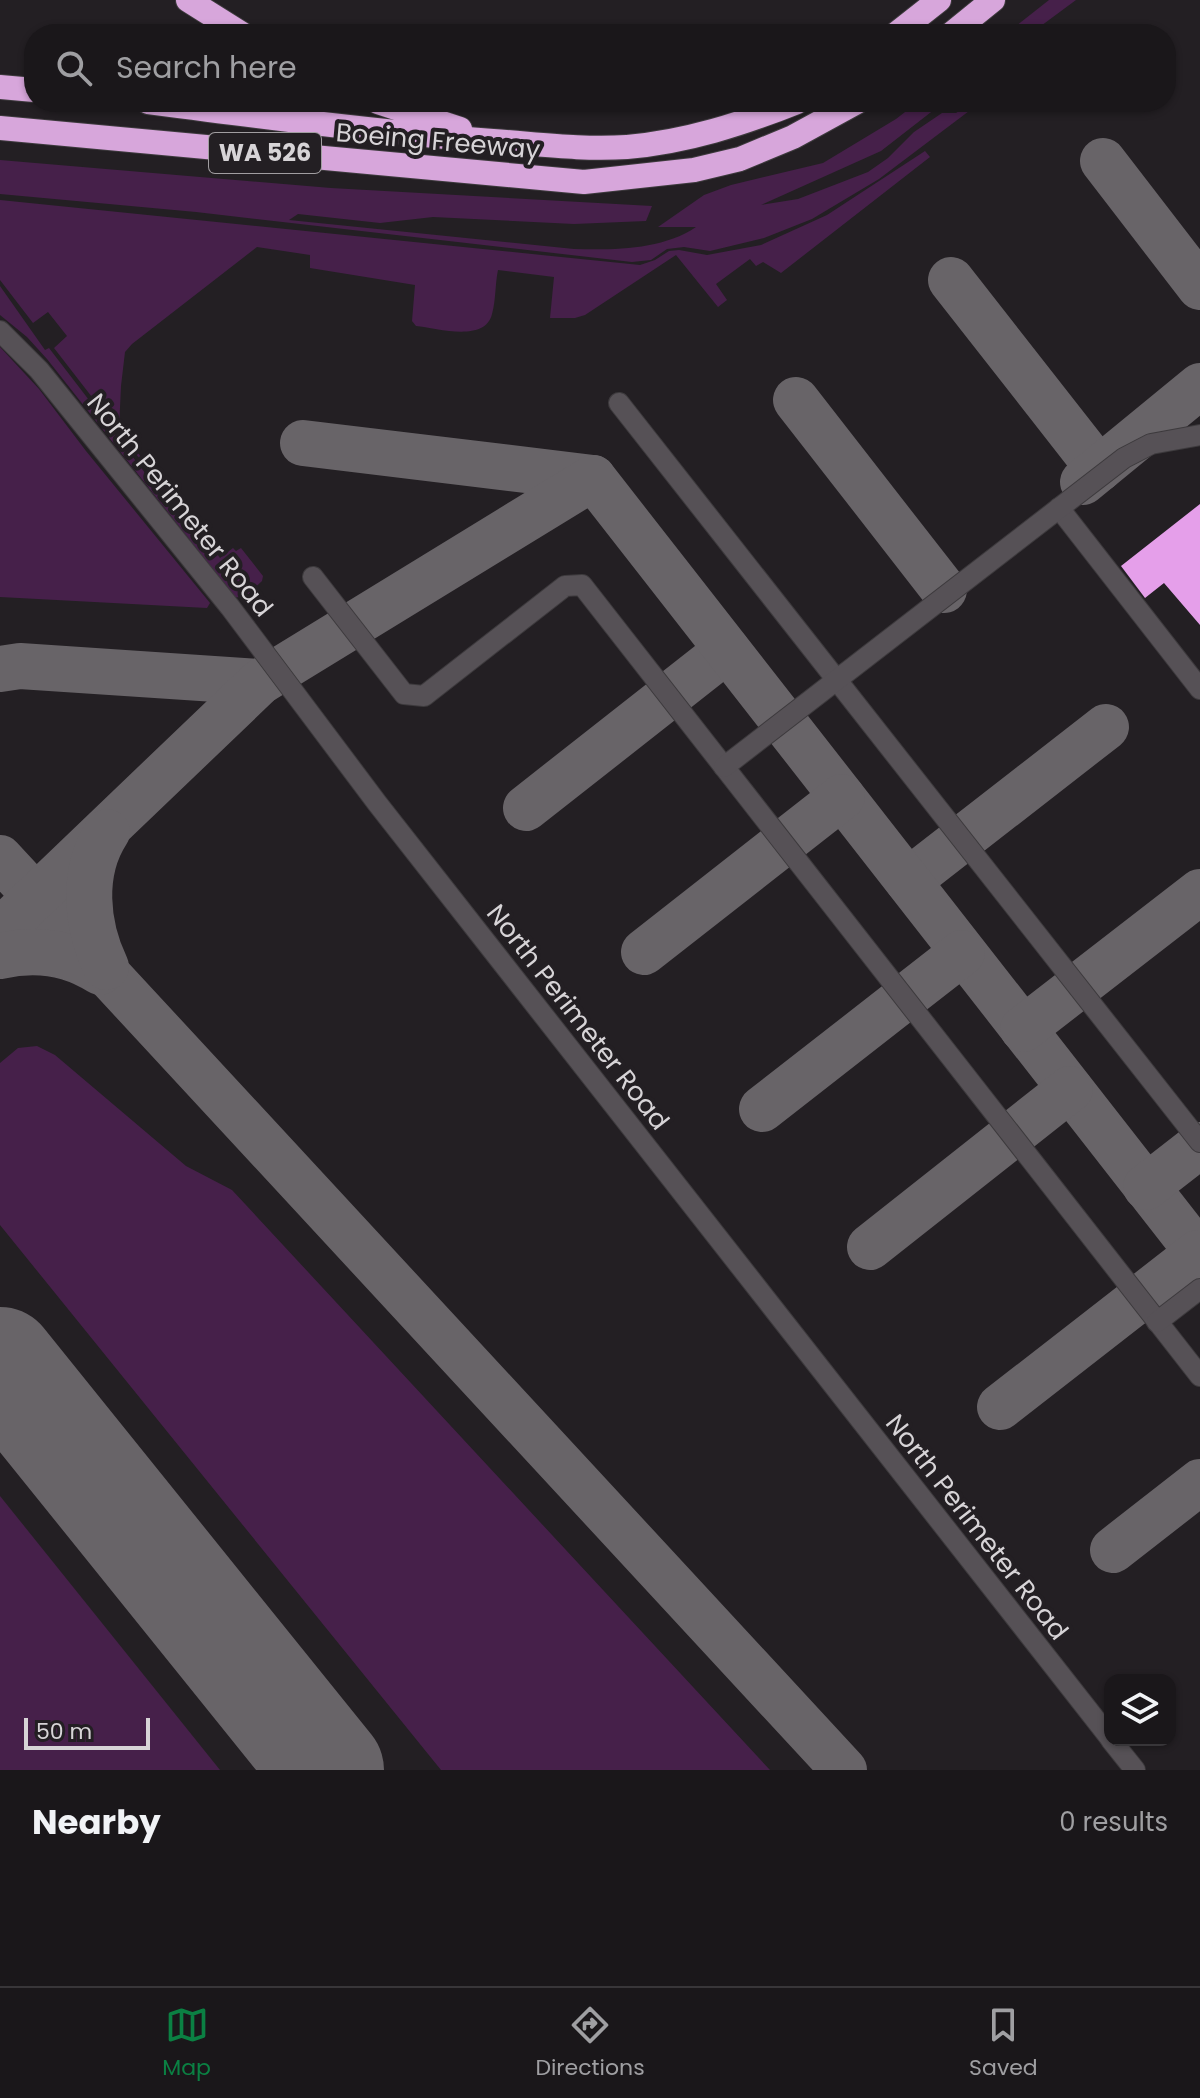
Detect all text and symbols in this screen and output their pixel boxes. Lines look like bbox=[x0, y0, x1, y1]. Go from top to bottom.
search box bbox=[24, 24, 1176, 112]
icon: search bbox=[52, 46, 96, 90]
text: Search here bbox=[116, 46, 297, 89]
street label: Boeing Freeway bbox=[334, 114, 542, 168]
road number: WA 526 bbox=[209, 133, 321, 173]
street label: North Perimeter Road bbox=[79, 386, 281, 624]
street label: North Perimeter Road bbox=[478, 897, 678, 1137]
street label: North Perimeter Road bbox=[877, 1407, 1077, 1647]
map controls bbox=[1104, 1674, 1176, 1746]
button: layers bbox=[1104, 1674, 1176, 1746]
scale bar bbox=[24, 1714, 150, 1750]
text: 50 m bbox=[36, 1716, 92, 1747]
text: Nearby bbox=[32, 1798, 161, 1846]
text: 0 results bbox=[1059, 1804, 1168, 1840]
tab: Map bbox=[162, 2003, 211, 2084]
tab: Directions bbox=[535, 2003, 645, 2084]
tab: Saved bbox=[969, 2003, 1038, 2084]

